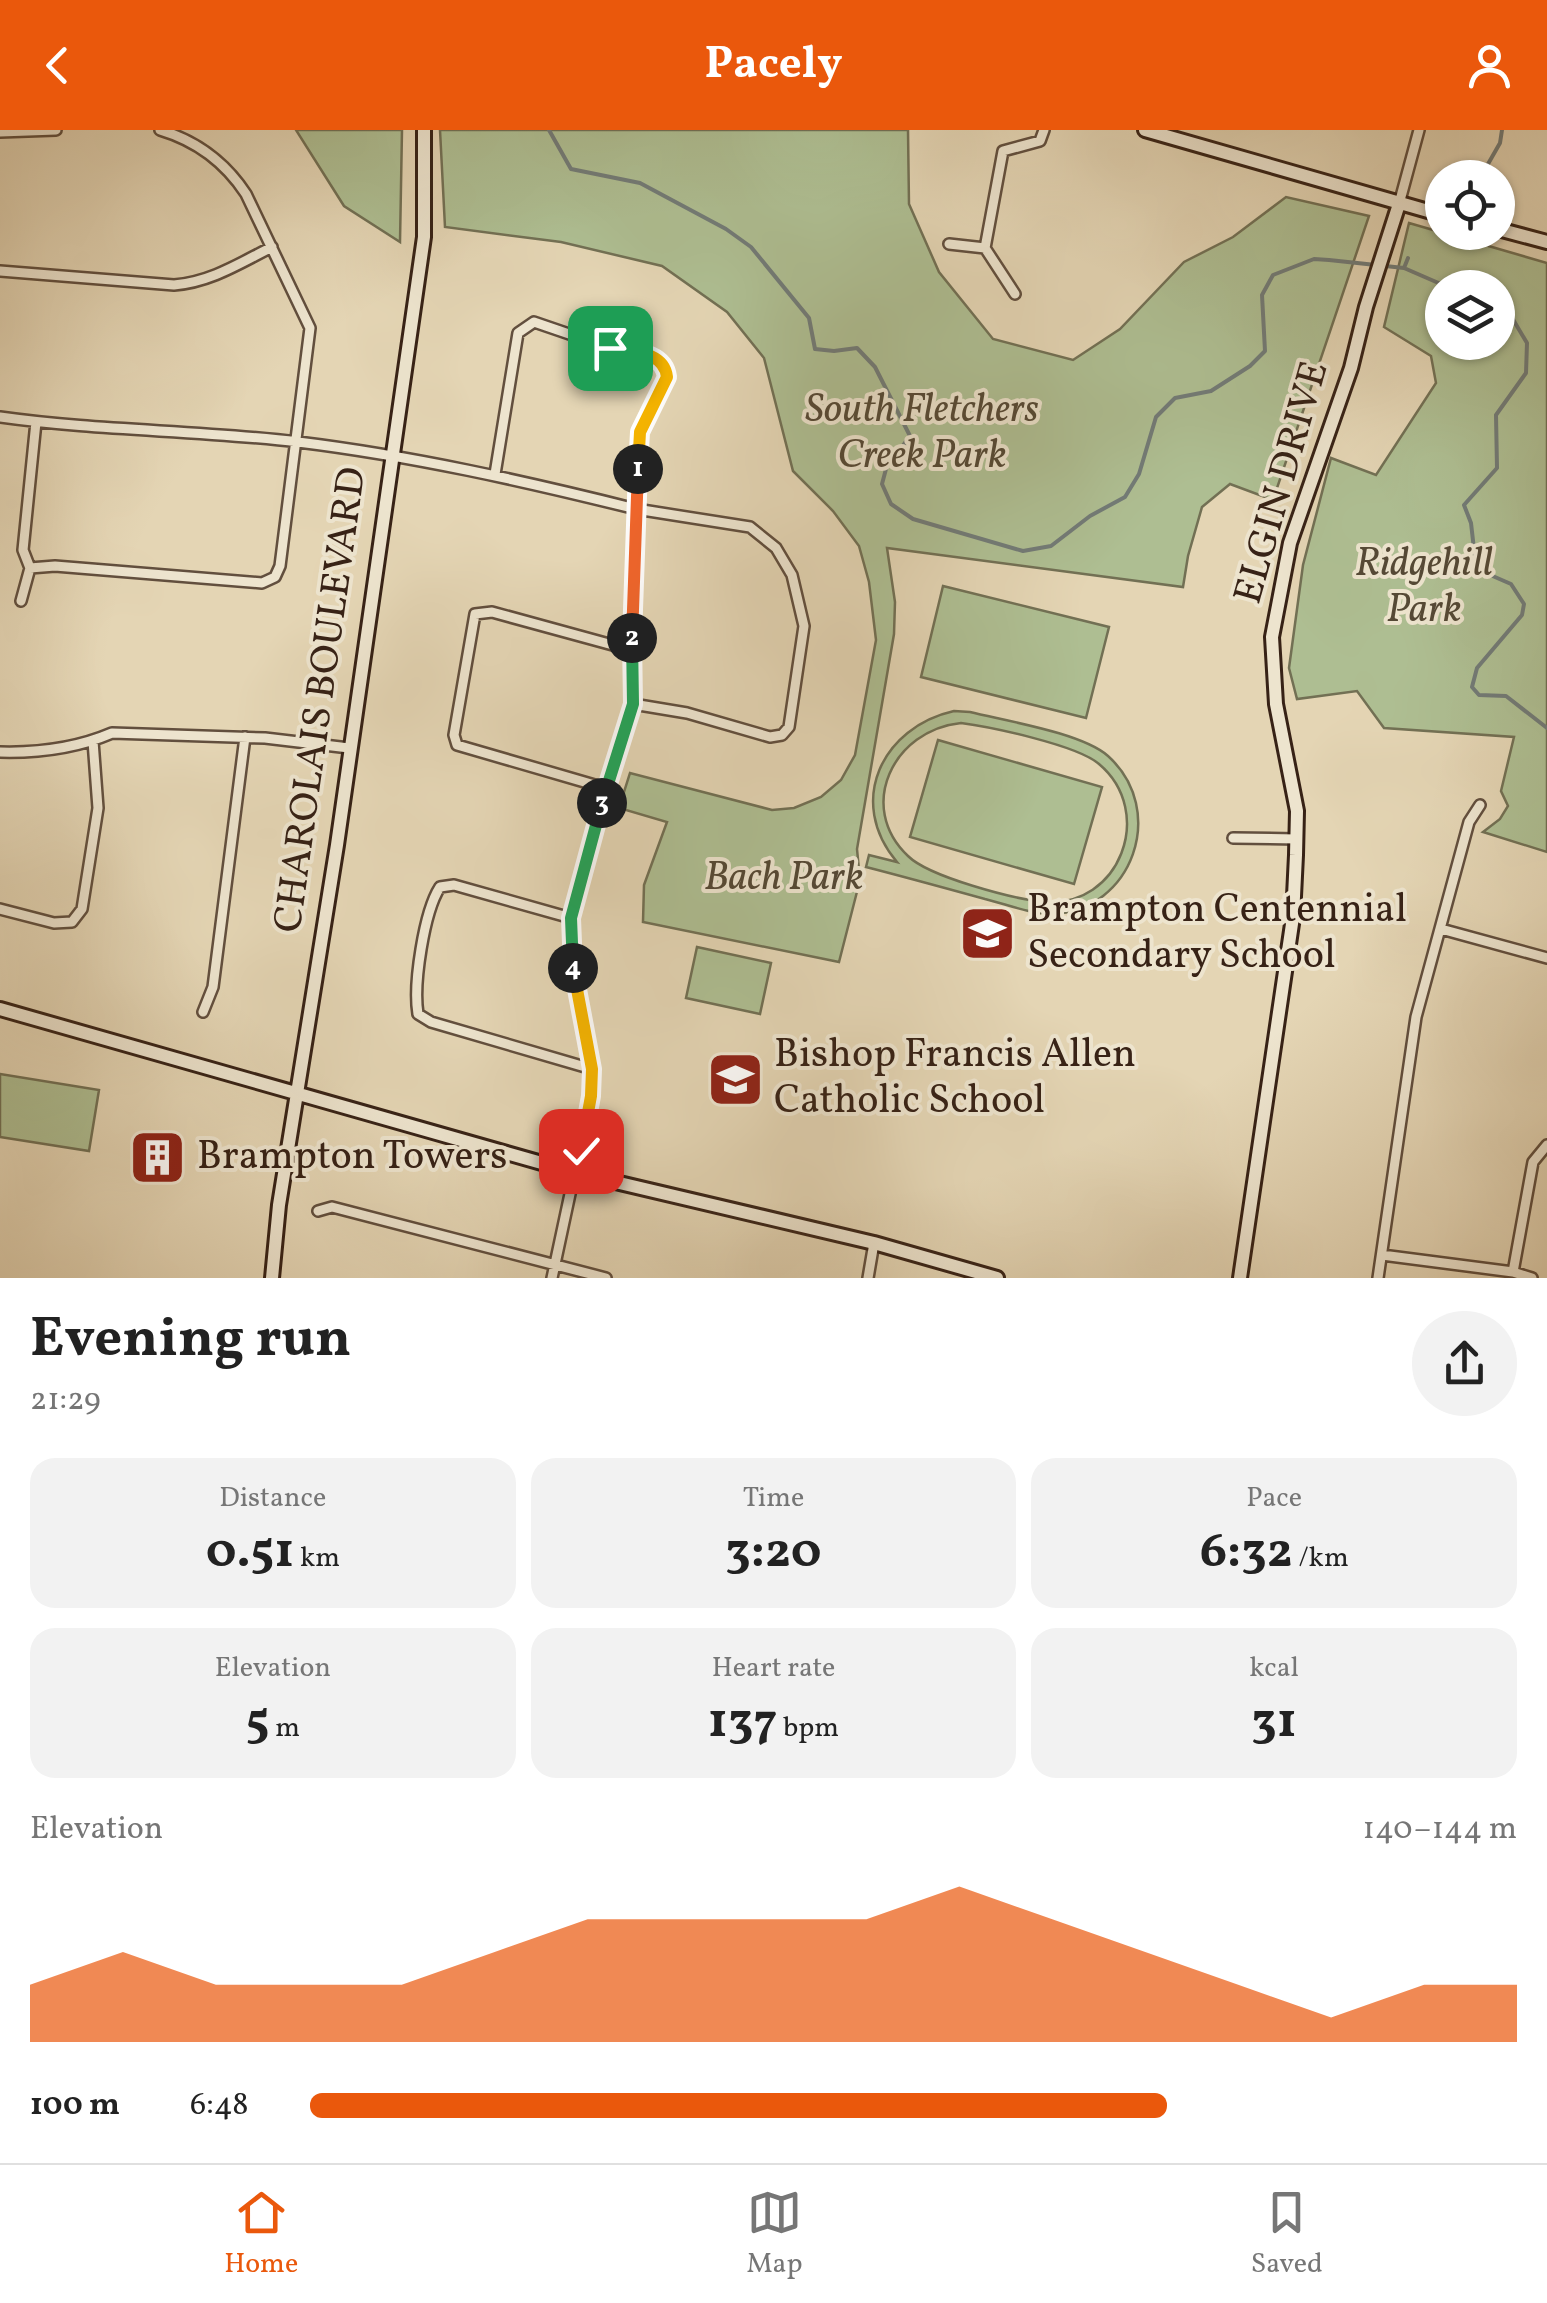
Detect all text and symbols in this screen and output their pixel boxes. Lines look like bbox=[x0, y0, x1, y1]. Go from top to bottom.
text: Pacely bbox=[705, 34, 842, 97]
icon: back bbox=[30, 38, 85, 93]
icon: person bbox=[1462, 38, 1517, 93]
map controls bbox=[1425, 160, 1515, 360]
button: locate bbox=[1425, 160, 1515, 250]
button: layers bbox=[1425, 270, 1515, 360]
pin bbox=[568, 306, 653, 391]
icon: arrive bbox=[583, 321, 638, 376]
street label: ELGIN DRIVE bbox=[1222, 355, 1344, 611]
park label: South Fletchers Creek Park bbox=[805, 383, 1039, 485]
pin: 1 bbox=[613, 444, 663, 494]
text: 1 bbox=[632, 449, 644, 488]
street label: CHAROLAIS BOULEVARD bbox=[262, 464, 382, 936]
park label: Ridgehill Park bbox=[1355, 537, 1493, 639]
pin: 2 bbox=[607, 613, 657, 663]
text: 2 bbox=[625, 618, 639, 657]
pin: 3 bbox=[577, 778, 627, 828]
text: 3 bbox=[595, 783, 609, 822]
park label: Bach Park bbox=[704, 851, 864, 907]
place label: Brampton Centennial Secondary School bbox=[1027, 883, 1407, 985]
school or university icon: Brampton Centennial Secondary School bbox=[958, 904, 1018, 964]
pin: 4 bbox=[548, 943, 598, 993]
text: 4 bbox=[565, 948, 581, 987]
place label: Bishop Francis Allen Catholic School bbox=[774, 1028, 1136, 1130]
school or university icon: Bishop Francis Allen Catholic School bbox=[705, 1049, 765, 1109]
pin bbox=[539, 1109, 624, 1194]
icon: check bbox=[554, 1124, 609, 1179]
building icon: Brampton Towers bbox=[128, 1128, 188, 1188]
place label: Brampton Towers bbox=[197, 1130, 507, 1186]
text: Evening run bbox=[30, 1303, 351, 1379]
button: share bbox=[1412, 1311, 1517, 1416]
text: 21:29 bbox=[30, 1379, 101, 1423]
text: Distance bbox=[219, 1479, 326, 1518]
text: Time bbox=[743, 1479, 804, 1518]
text: Pace bbox=[1246, 1479, 1302, 1518]
text: 0.51 bbox=[206, 1518, 294, 1588]
text: 3:20 bbox=[725, 1518, 822, 1588]
text: 6:32 bbox=[1200, 1518, 1293, 1588]
text: km bbox=[294, 1539, 340, 1578]
text: /km bbox=[1293, 1539, 1349, 1578]
text: Elevation bbox=[215, 1649, 331, 1688]
text: Heart rate bbox=[712, 1649, 835, 1688]
text: kcal bbox=[1249, 1649, 1299, 1688]
text: 5 bbox=[246, 1688, 270, 1758]
text: 137 bbox=[708, 1688, 777, 1758]
text: 31 bbox=[1251, 1688, 1297, 1758]
text: m bbox=[270, 1709, 300, 1748]
text: bpm bbox=[777, 1709, 839, 1748]
text: Elevation bbox=[30, 1808, 163, 1852]
text: 140–144 m bbox=[1362, 1808, 1517, 1852]
text: 100 m bbox=[30, 2084, 120, 2128]
text: 6:48 bbox=[190, 2084, 248, 2128]
tab: Home bbox=[224, 2185, 298, 2284]
tab: Map bbox=[746, 2185, 802, 2284]
tab: Saved bbox=[1251, 2185, 1323, 2284]

